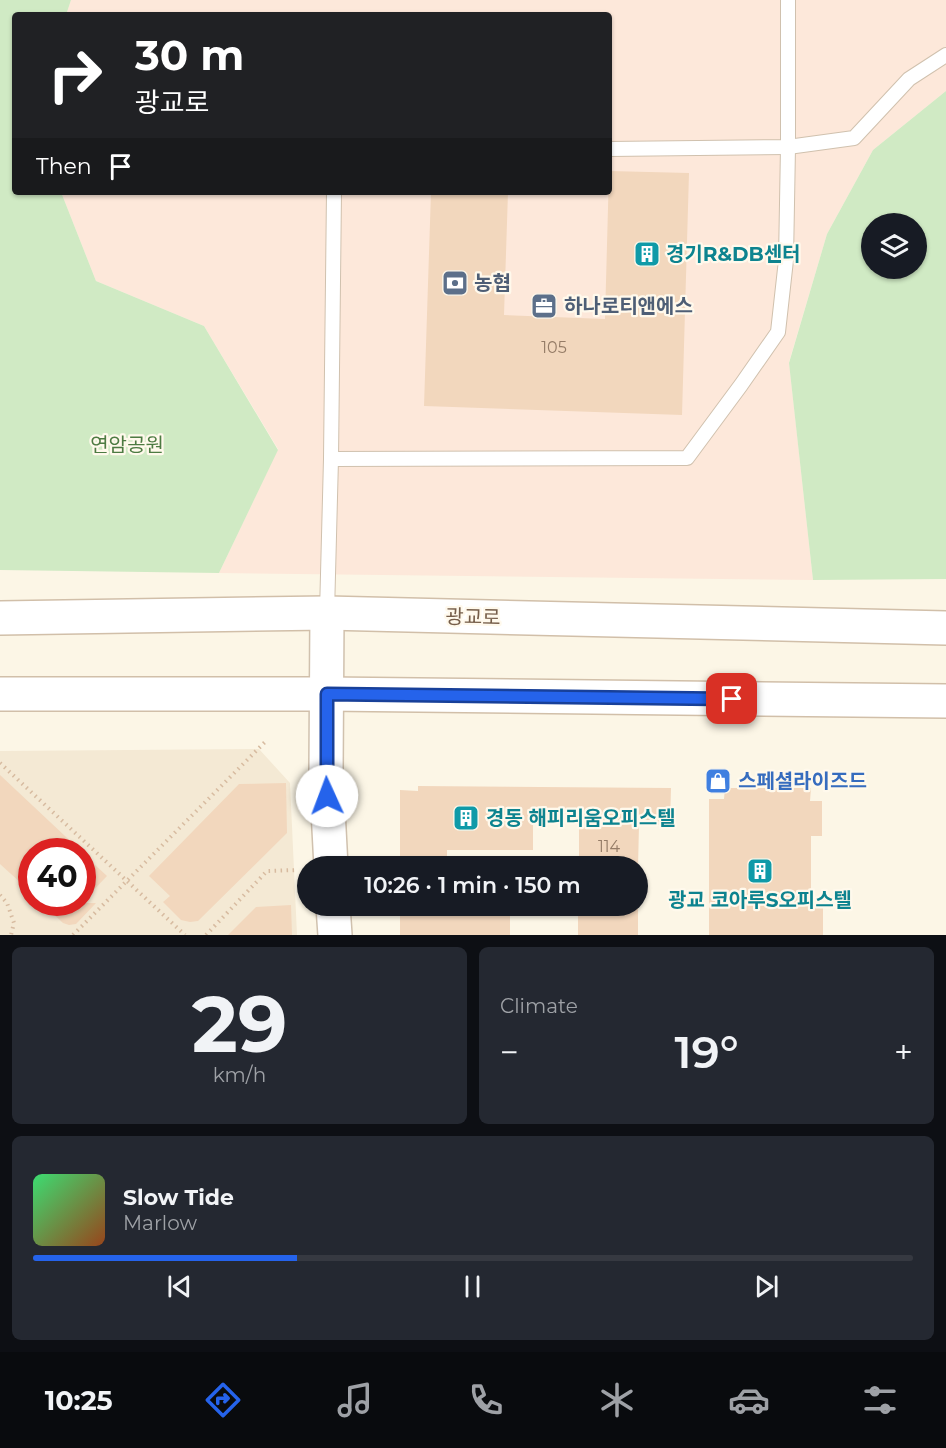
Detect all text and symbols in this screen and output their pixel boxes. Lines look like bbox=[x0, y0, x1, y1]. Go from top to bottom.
text: 30 m bbox=[135, 29, 244, 81]
icon: right bbox=[36, 36, 114, 114]
text: 광교로 bbox=[135, 86, 210, 119]
icon: arrive bbox=[104, 150, 137, 183]
text: Then bbox=[36, 153, 92, 180]
map controls bbox=[861, 213, 927, 279]
button: layers bbox=[861, 213, 927, 279]
building icon: 경기R&DB센터 bbox=[632, 239, 662, 269]
place label: 경기R&DB센터 bbox=[666, 242, 801, 266]
bank icon: 농협 bbox=[440, 268, 470, 298]
place label: 농협 bbox=[474, 271, 511, 295]
office icon: 하나로티앤에스 bbox=[529, 291, 559, 321]
place label: 하나로티앤에스 bbox=[564, 294, 693, 318]
house number: 105 bbox=[541, 338, 567, 357]
park label: 연암공원 bbox=[90, 433, 164, 457]
street label: 광교로 bbox=[445, 605, 501, 629]
pin bbox=[706, 673, 757, 724]
icon: arrive bbox=[715, 682, 748, 715]
position arrow bbox=[295, 764, 359, 828]
shop icon: 스페셜라이즈드 bbox=[703, 766, 733, 796]
place label: 스페셜라이즈드 bbox=[738, 769, 867, 793]
building icon: 경동 해피리움오피스텔 bbox=[451, 803, 481, 833]
place label: 경동 해피리움오피스텔 bbox=[486, 806, 676, 830]
house number: 114 bbox=[598, 837, 620, 856]
speed limit sign: 40 bbox=[18, 838, 96, 916]
building icon: 광교 코아루S오피스텔 bbox=[745, 856, 775, 886]
text: 10:26 · 1 min · 150 m bbox=[364, 872, 581, 899]
place label: 광교 코아루S오피스텔 bbox=[668, 888, 852, 912]
text: 29 bbox=[192, 976, 287, 1072]
text: Climate bbox=[500, 994, 578, 1018]
text: 19° bbox=[674, 1024, 739, 1079]
text: − bbox=[500, 1032, 519, 1072]
text: + bbox=[894, 1032, 913, 1072]
text: km/h bbox=[213, 1063, 266, 1087]
text: Slow Tide bbox=[123, 1184, 234, 1211]
text: Marlow bbox=[123, 1211, 197, 1235]
icon: previous bbox=[163, 1270, 196, 1303]
icon: pause bbox=[456, 1270, 489, 1303]
icon: next bbox=[750, 1270, 783, 1303]
icon: directions bbox=[202, 1379, 244, 1421]
icon: music bbox=[334, 1379, 376, 1421]
icon: phone bbox=[465, 1379, 507, 1421]
icon: climate bbox=[596, 1379, 638, 1421]
icon: car bbox=[728, 1379, 770, 1421]
icon: filters bbox=[859, 1379, 901, 1421]
text: 10:25 bbox=[45, 1384, 113, 1417]

